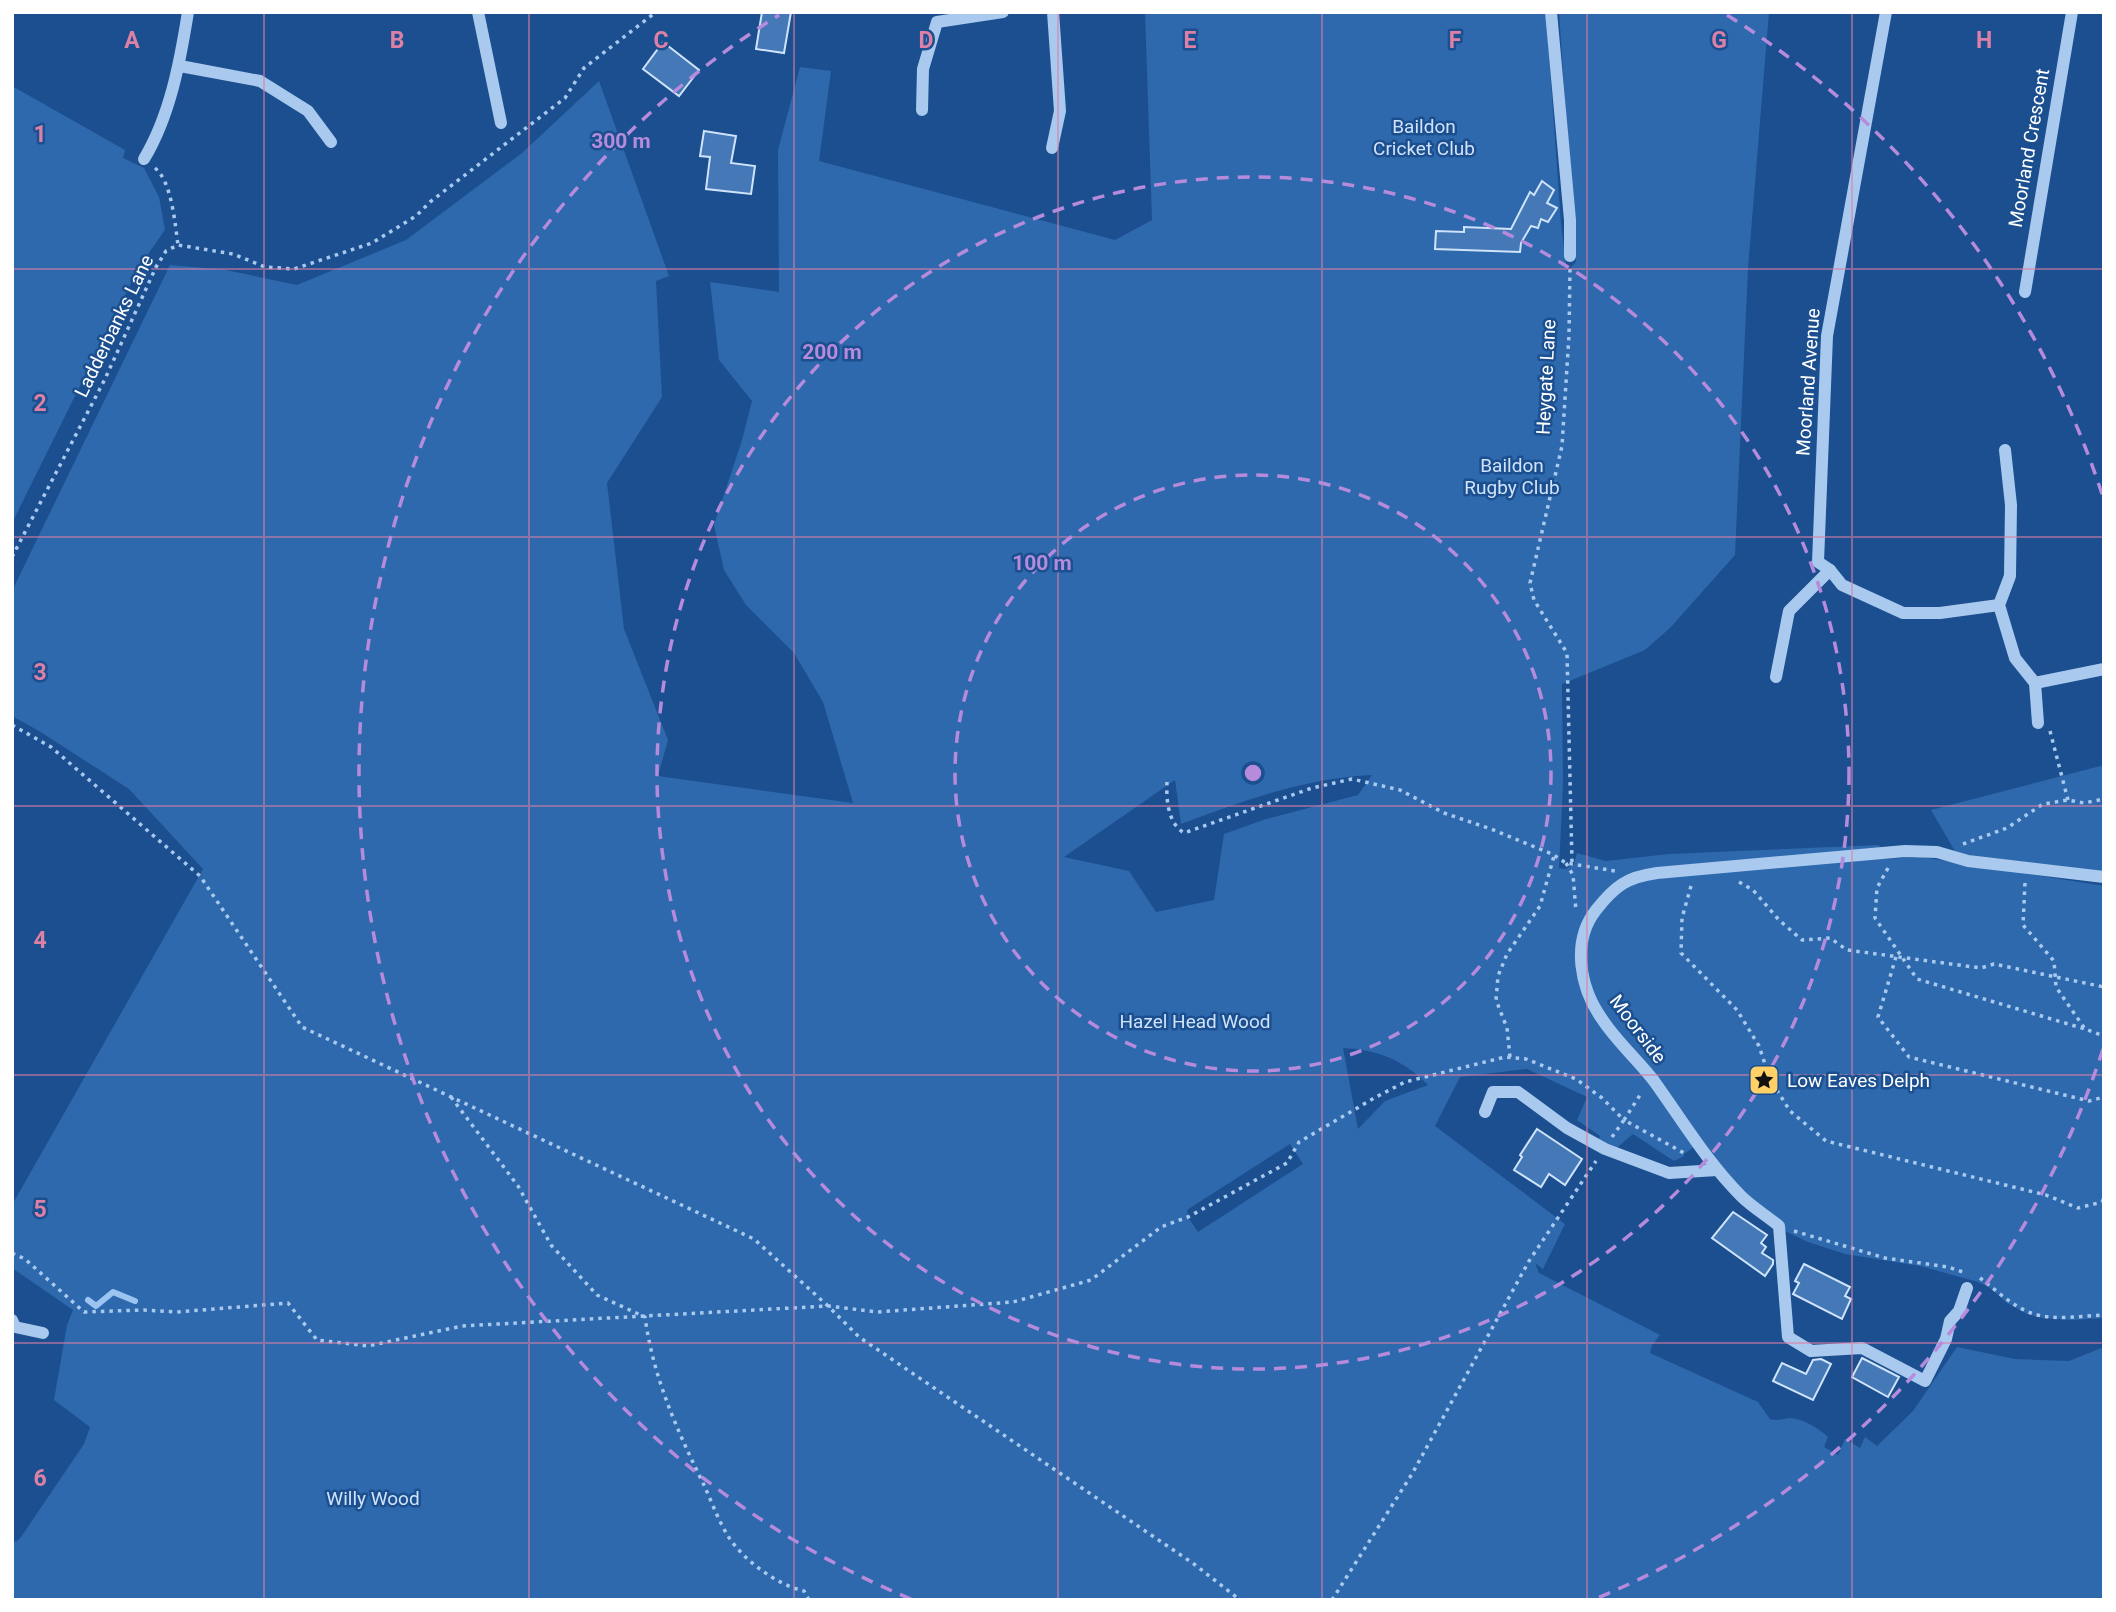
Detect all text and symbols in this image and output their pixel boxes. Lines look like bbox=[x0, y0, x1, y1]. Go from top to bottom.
text: A bbox=[124, 27, 140, 54]
text: B bbox=[390, 27, 404, 54]
text: C bbox=[653, 27, 669, 54]
text: D bbox=[919, 27, 933, 54]
text: E bbox=[1184, 27, 1197, 54]
text: F bbox=[1449, 27, 1462, 54]
text: G bbox=[1711, 27, 1727, 54]
text: H bbox=[1976, 27, 1992, 54]
street label: Moorland Crescent bbox=[2004, 67, 2054, 229]
park label: Baildon Cricket Club bbox=[1373, 115, 1475, 160]
text: 1 bbox=[33, 121, 47, 148]
text: 300 m bbox=[591, 129, 651, 153]
street label: Ladderbanks Lane bbox=[70, 251, 158, 401]
street label: Moorland Avenue bbox=[1791, 308, 1825, 456]
street label: Heygate Lane bbox=[1531, 319, 1561, 435]
text: 200 m bbox=[802, 340, 862, 364]
text: 2 bbox=[33, 390, 47, 417]
park label: Baildon Rugby Club bbox=[1464, 454, 1560, 499]
text: 100 m bbox=[1012, 551, 1072, 575]
text: 3 bbox=[33, 659, 47, 686]
centre of rings bbox=[1241, 761, 1265, 785]
text: 4 bbox=[33, 927, 47, 954]
street label: Moorside bbox=[1605, 990, 1671, 1068]
park label: Hazel Head Wood bbox=[1120, 1010, 1270, 1033]
place icon: Low Eaves Delph bbox=[1747, 1063, 1781, 1097]
place label: Low Eaves Delph bbox=[1787, 1069, 1930, 1092]
text: 5 bbox=[33, 1196, 47, 1223]
text: 6 bbox=[33, 1465, 47, 1492]
park label: Willy Wood bbox=[326, 1487, 420, 1510]

